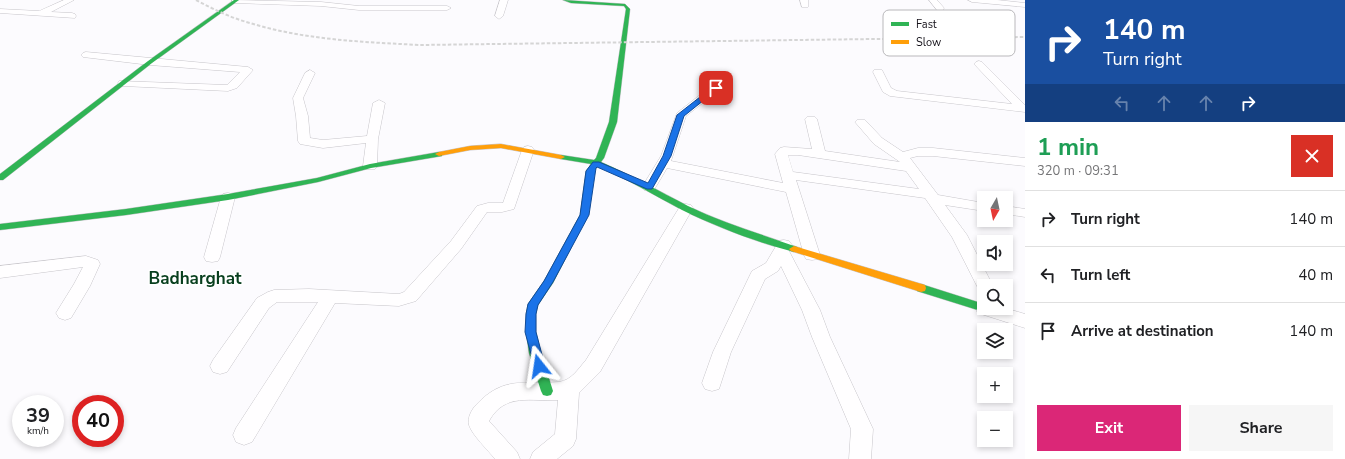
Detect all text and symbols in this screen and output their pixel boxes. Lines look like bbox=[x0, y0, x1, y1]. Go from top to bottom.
legend bbox=[883, 10, 1015, 56]
text: 140 m bbox=[1103, 11, 1186, 49]
icon: right bbox=[1037, 16, 1089, 68]
text: Fast bbox=[916, 17, 937, 32]
text: Slow bbox=[916, 35, 941, 50]
text: Turn right bbox=[1103, 47, 1182, 71]
pin bbox=[699, 71, 733, 105]
icon: arrive bbox=[705, 77, 727, 99]
icon: left bbox=[1111, 92, 1133, 114]
icon: ahead bbox=[1153, 92, 1175, 114]
icon: ahead bbox=[1195, 92, 1217, 114]
icon: right bbox=[1237, 92, 1259, 114]
text: 1 min bbox=[1037, 131, 1099, 163]
button: close bbox=[1291, 135, 1333, 177]
text: 320 m · 09:31 bbox=[1037, 162, 1119, 180]
north arrow bbox=[977, 191, 1013, 227]
map controls bbox=[977, 191, 1013, 447]
icon: right bbox=[1037, 208, 1059, 230]
text: Turn right bbox=[1071, 209, 1140, 229]
text: 140 m bbox=[1289, 209, 1333, 229]
button: sound bbox=[977, 235, 1013, 271]
icon: left bbox=[1037, 264, 1059, 286]
text: Turn left bbox=[1071, 265, 1130, 285]
text: 40 m bbox=[1298, 265, 1333, 285]
district label: Badharghat bbox=[148, 267, 242, 290]
button: search bbox=[977, 279, 1013, 315]
icon: arrive bbox=[1037, 320, 1059, 342]
text: Arrive at destination bbox=[1071, 321, 1214, 341]
text: 140 m bbox=[1289, 321, 1333, 341]
button: layers bbox=[977, 323, 1013, 359]
position arrow bbox=[518, 345, 560, 387]
button: + bbox=[977, 367, 1013, 403]
speed limit sign: 40 bbox=[72, 395, 124, 447]
text: 39 bbox=[26, 402, 50, 429]
button: Exit bbox=[1037, 405, 1181, 451]
button: Share bbox=[1189, 405, 1333, 451]
button: − bbox=[977, 411, 1013, 447]
text: km/h bbox=[27, 424, 49, 438]

